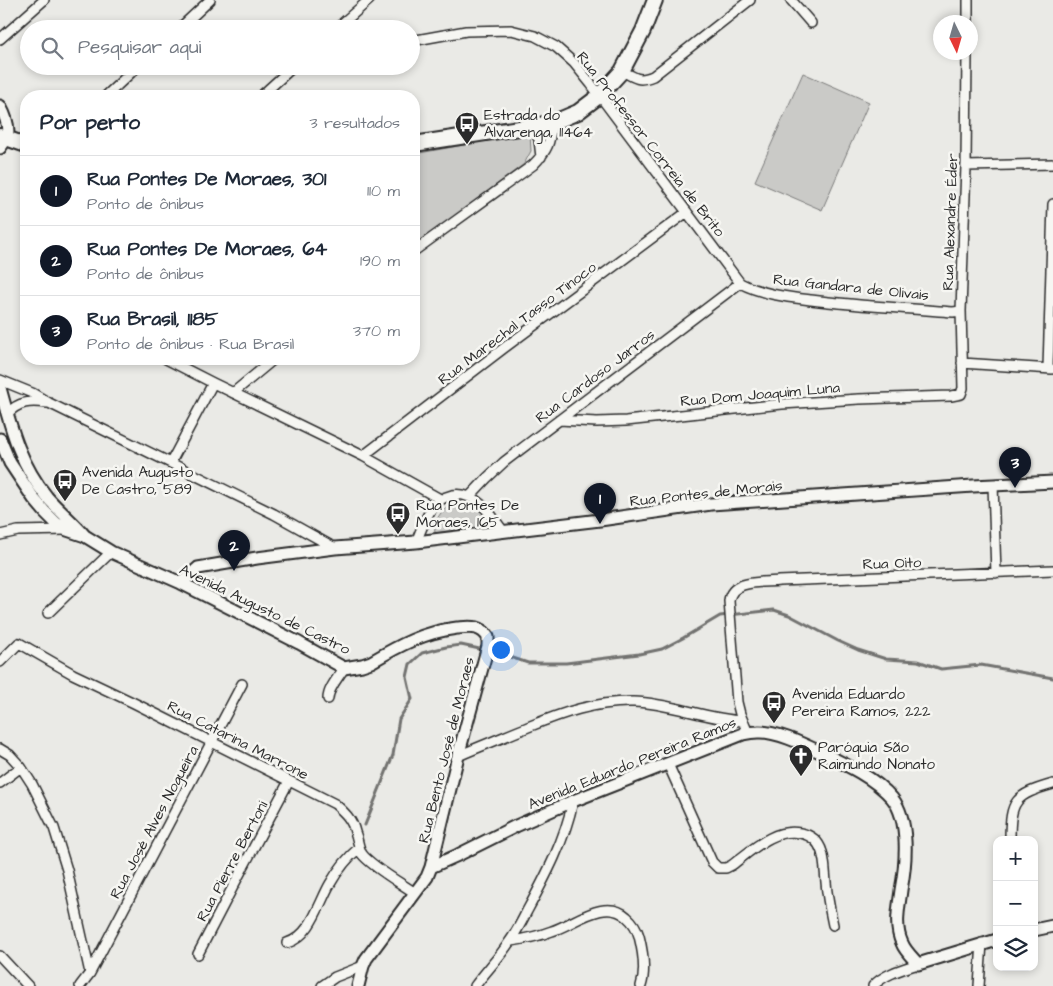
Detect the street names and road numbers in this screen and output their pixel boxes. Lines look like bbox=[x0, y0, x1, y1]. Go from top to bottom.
street label: Rua Professor Correia de Brito bbox=[571, 47, 730, 242]
street label: Rua Alexandre Éder bbox=[938, 153, 963, 291]
street label: Rua Marechal Tasso Tinoco bbox=[434, 257, 601, 390]
street label: Rua Gandara de Olivais bbox=[772, 269, 930, 306]
street label: Rua Cardoso Jarros bbox=[531, 324, 660, 428]
street label: Rua Dom Joaquim Luna bbox=[679, 377, 841, 412]
street label: Rua Pontes de Morais bbox=[629, 475, 784, 512]
street label: Rua Oito bbox=[862, 552, 922, 575]
street label: Avenida Augusto de Castro bbox=[175, 559, 354, 661]
street label: Rua Bento José de Moraes bbox=[413, 654, 480, 845]
street label: Rua Catarina Marrone bbox=[163, 696, 312, 785]
street label: Avenida Eduardo Pereira Ramos bbox=[525, 712, 740, 815]
street label: Rua José Alves Nogueira bbox=[105, 742, 205, 903]
street label: Rua Pierre Bertoni bbox=[192, 797, 273, 925]

